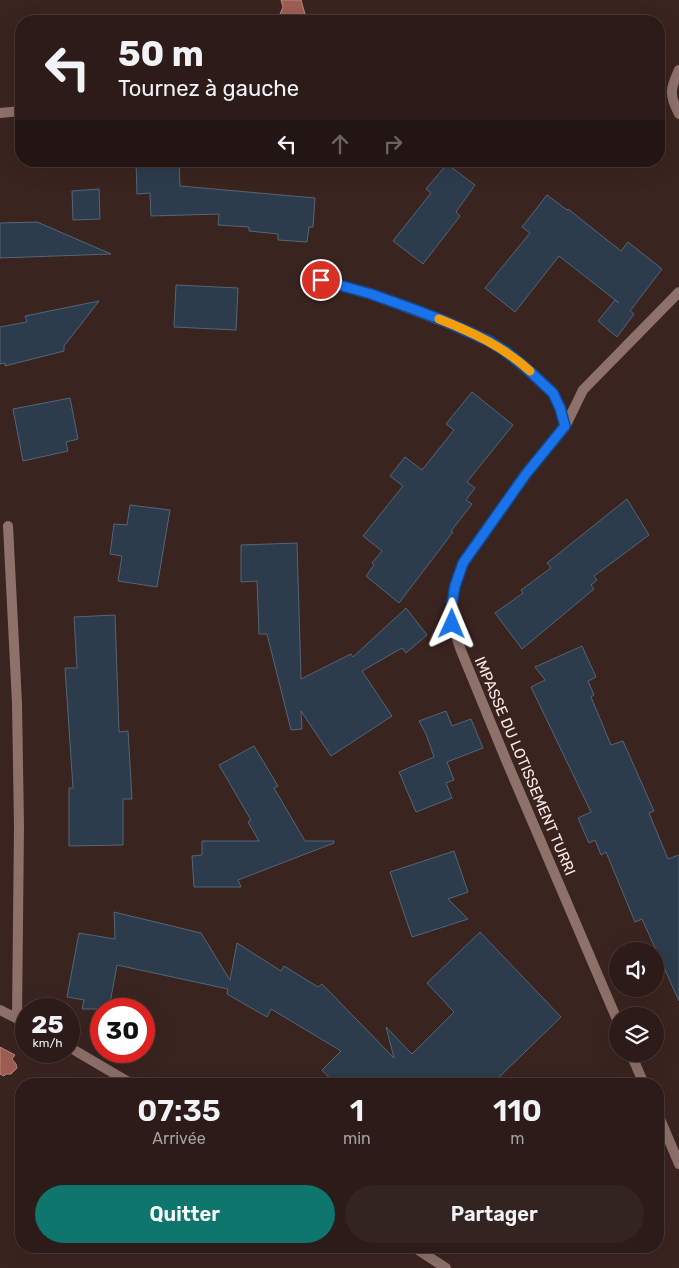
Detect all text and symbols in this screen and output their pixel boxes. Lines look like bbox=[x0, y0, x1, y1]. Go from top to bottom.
text: 50 m bbox=[118, 33, 204, 75]
icon: left bbox=[35, 35, 100, 100]
text: Tournez à gauche bbox=[118, 75, 299, 102]
icon: left bbox=[273, 130, 301, 158]
icon: ahead bbox=[326, 130, 354, 158]
icon: right bbox=[379, 130, 407, 158]
pin bbox=[300, 259, 342, 301]
icon: arrive bbox=[307, 266, 335, 294]
position arrow bbox=[425, 597, 477, 649]
street label: IMPASSE DU LOTISSEMENT TURRI bbox=[471, 654, 579, 878]
map controls bbox=[609, 942, 664, 1062]
button: sound bbox=[609, 942, 664, 997]
speed limit sign: 30 bbox=[90, 998, 155, 1063]
button: layers bbox=[609, 1007, 664, 1062]
text: 25 bbox=[31, 1010, 64, 1039]
text: km/h bbox=[33, 1036, 62, 1050]
text: 07:35 bbox=[137, 1093, 221, 1129]
text: 1 bbox=[350, 1093, 364, 1129]
text: 110 bbox=[493, 1093, 542, 1129]
text: Arrivée bbox=[152, 1129, 206, 1148]
text: min bbox=[343, 1129, 371, 1148]
text: m bbox=[510, 1129, 524, 1148]
button: Quitter bbox=[35, 1185, 335, 1243]
button: Partager bbox=[345, 1185, 644, 1243]

